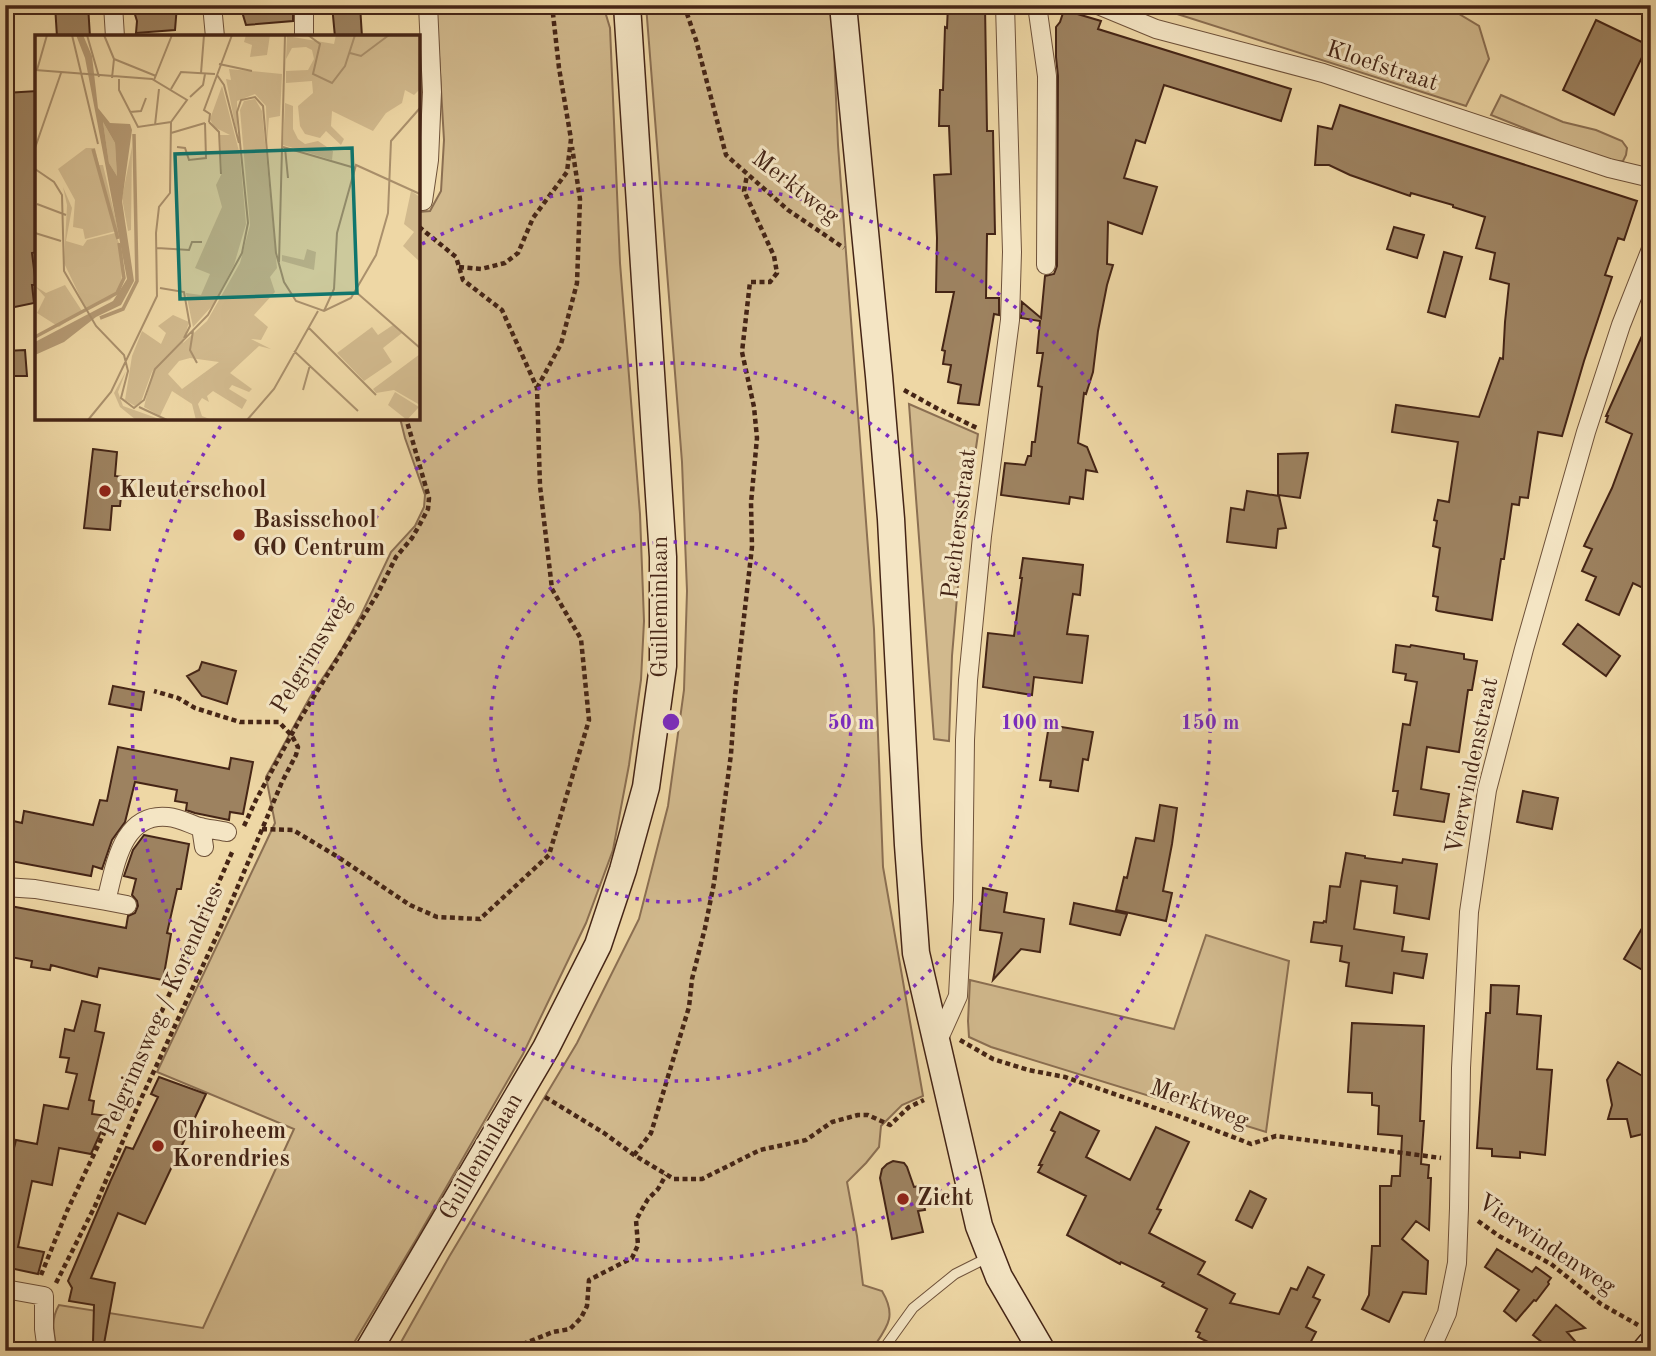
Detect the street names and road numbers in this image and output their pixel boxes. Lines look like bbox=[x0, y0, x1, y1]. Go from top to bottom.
street label: Kloefstraat bbox=[1323, 38, 1441, 96]
street label: Merktweg bbox=[747, 147, 843, 229]
street label: Pachtersstraat bbox=[939, 448, 981, 600]
street label: Guilleminlaan bbox=[649, 536, 673, 678]
street label: Pelgrimsweg bbox=[268, 592, 357, 718]
street label: Vierwindenstraat bbox=[1443, 675, 1503, 857]
street label: Pelgrimsweg / Korendries bbox=[96, 882, 228, 1140]
street label: Merktweg bbox=[1146, 1076, 1252, 1134]
street label: Guilleminlaan bbox=[436, 1089, 528, 1225]
street label: Vierwindenweg bbox=[1473, 1190, 1619, 1300]

